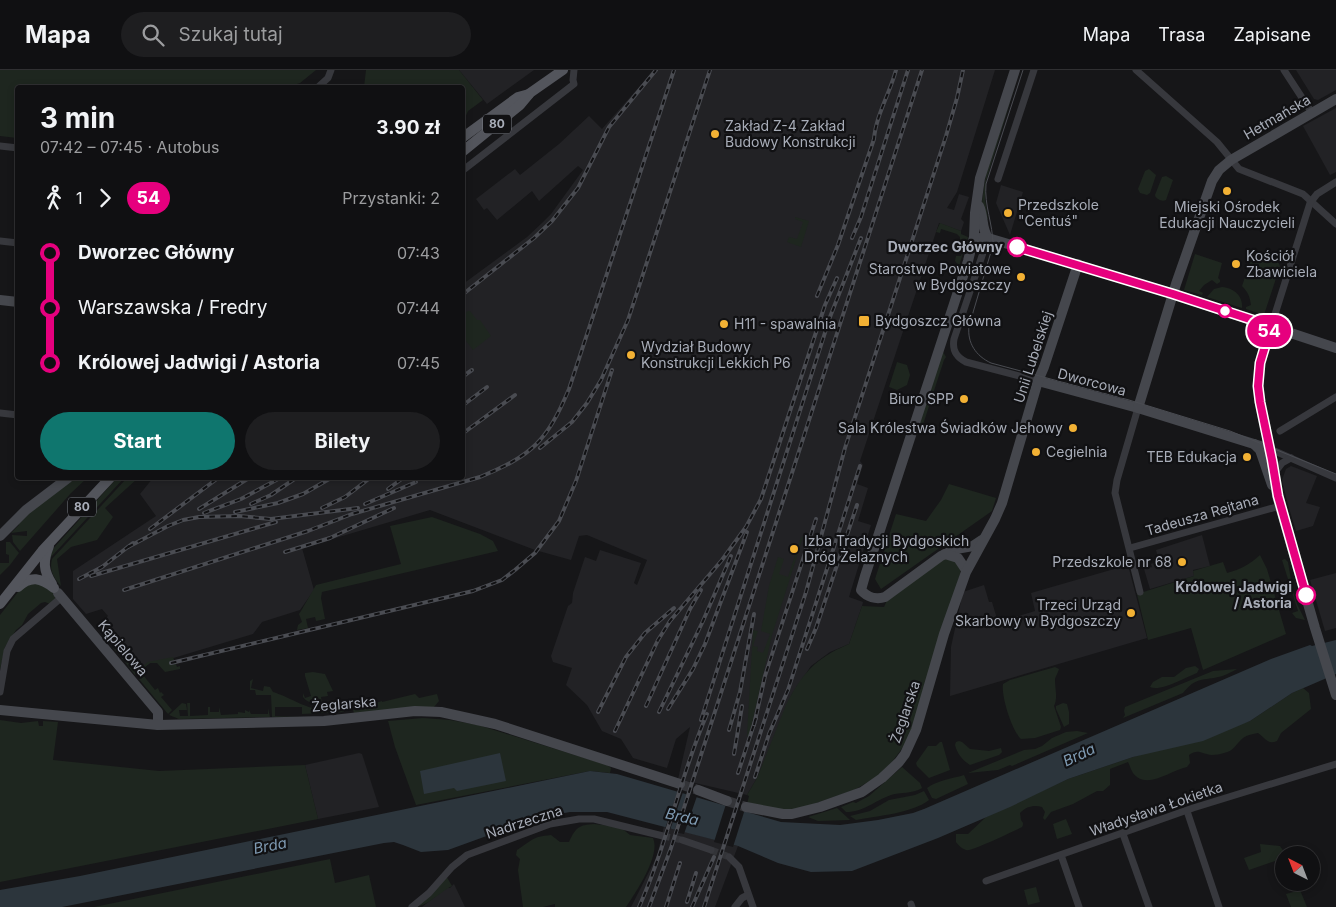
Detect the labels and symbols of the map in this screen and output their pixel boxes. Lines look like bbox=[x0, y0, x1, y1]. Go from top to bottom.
street label: Hetmańska bbox=[1240, 91, 1313, 143]
road number: 80 bbox=[483, 114, 511, 134]
place label: Zakład Z-4 Zakład Budowy Konstrukcji bbox=[725, 117, 856, 150]
marker: Zakład Z-4 Zakład Budowy Konstrukcji bbox=[709, 128, 721, 140]
marker: Miejski Ośrodek Edukacji Nauczycieli bbox=[1221, 185, 1233, 197]
place label: Przedszkole "Centuś" bbox=[1018, 196, 1099, 229]
place label: Miejski Ośrodek Edukacji Nauczycieli bbox=[1159, 198, 1295, 231]
marker: Przedszkole "Centuś" bbox=[1002, 207, 1014, 219]
marker: Dworzec Główny bbox=[1007, 237, 1027, 257]
place label: Dworzec Główny bbox=[888, 238, 1004, 255]
place label: Kościół Zbawiciela bbox=[1246, 247, 1317, 280]
marker: Kościół Zbawiciela bbox=[1230, 258, 1242, 270]
place label: Starostwo Powiatowe w Bydgoszczy bbox=[869, 260, 1011, 293]
marker: Starostwo Powiatowe w Bydgoszczy bbox=[1015, 271, 1027, 283]
unlabelled marker bbox=[1218, 304, 1232, 318]
street label: Unii Lubelskiej bbox=[1010, 309, 1055, 405]
place label: Bydgoszcz Główna bbox=[875, 312, 1001, 329]
marker: Bydgoszcz Główna bbox=[857, 314, 871, 328]
place label: H11 - spawalnia bbox=[734, 315, 836, 332]
line badge: 54 bbox=[1246, 315, 1292, 347]
marker: H11 - spawalnia bbox=[718, 318, 730, 330]
place label: Wydział Budowy Konstrukcji Lekkich P6 bbox=[641, 338, 791, 371]
marker: Wydział Budowy Konstrukcji Lekkich P6 bbox=[625, 349, 637, 361]
street label: Dworcowa bbox=[1056, 364, 1128, 399]
place label: Biuro SPP bbox=[889, 390, 954, 407]
marker: Biuro SPP bbox=[958, 393, 970, 405]
place label: Sala Królestwa Świadków Jehowy bbox=[838, 419, 1063, 436]
marker: Sala Królestwa Świadków Jehowy bbox=[1067, 422, 1079, 434]
place label: Cegielnia bbox=[1046, 443, 1107, 460]
marker: Cegielnia bbox=[1030, 446, 1042, 458]
place label: TEB Edukacja bbox=[1146, 448, 1237, 465]
marker: TEB Edukacja bbox=[1241, 451, 1253, 463]
street label: Tadeusza Rejtana bbox=[1143, 490, 1260, 539]
road number: 80 bbox=[68, 498, 96, 517]
place label: Izba Tradycji Bydgoskich Dróg Żelaznych bbox=[804, 532, 969, 565]
marker: Izba Tradycji Bydgoskich Dróg Żelaznych bbox=[788, 543, 800, 555]
place label: Przedszkole nr 68 bbox=[1052, 553, 1172, 570]
marker: Przedszkole nr 68 bbox=[1176, 556, 1188, 568]
place label: Królowej Jadwigi / Astoria bbox=[1175, 578, 1292, 611]
marker: Królowej Jadwigi / Astoria bbox=[1296, 585, 1316, 605]
place label: Trzeci Urząd Skarbowy w Bydgoszczy bbox=[955, 596, 1121, 629]
marker: Trzeci Urząd Skarbowy w Bydgoszczy bbox=[1125, 607, 1137, 619]
street label: Kąpielowa bbox=[95, 616, 152, 679]
street label: Żeglarska bbox=[886, 678, 923, 745]
street label: Żeglarska bbox=[311, 692, 377, 715]
water label: Brda bbox=[1060, 739, 1098, 770]
street label: Władysława Łokietka bbox=[1087, 778, 1225, 839]
street label: Nadrzeczna bbox=[483, 801, 564, 842]
water label: Brda bbox=[664, 803, 701, 830]
water label: Brda bbox=[252, 833, 288, 858]
north arrow bbox=[1275, 846, 1320, 891]

